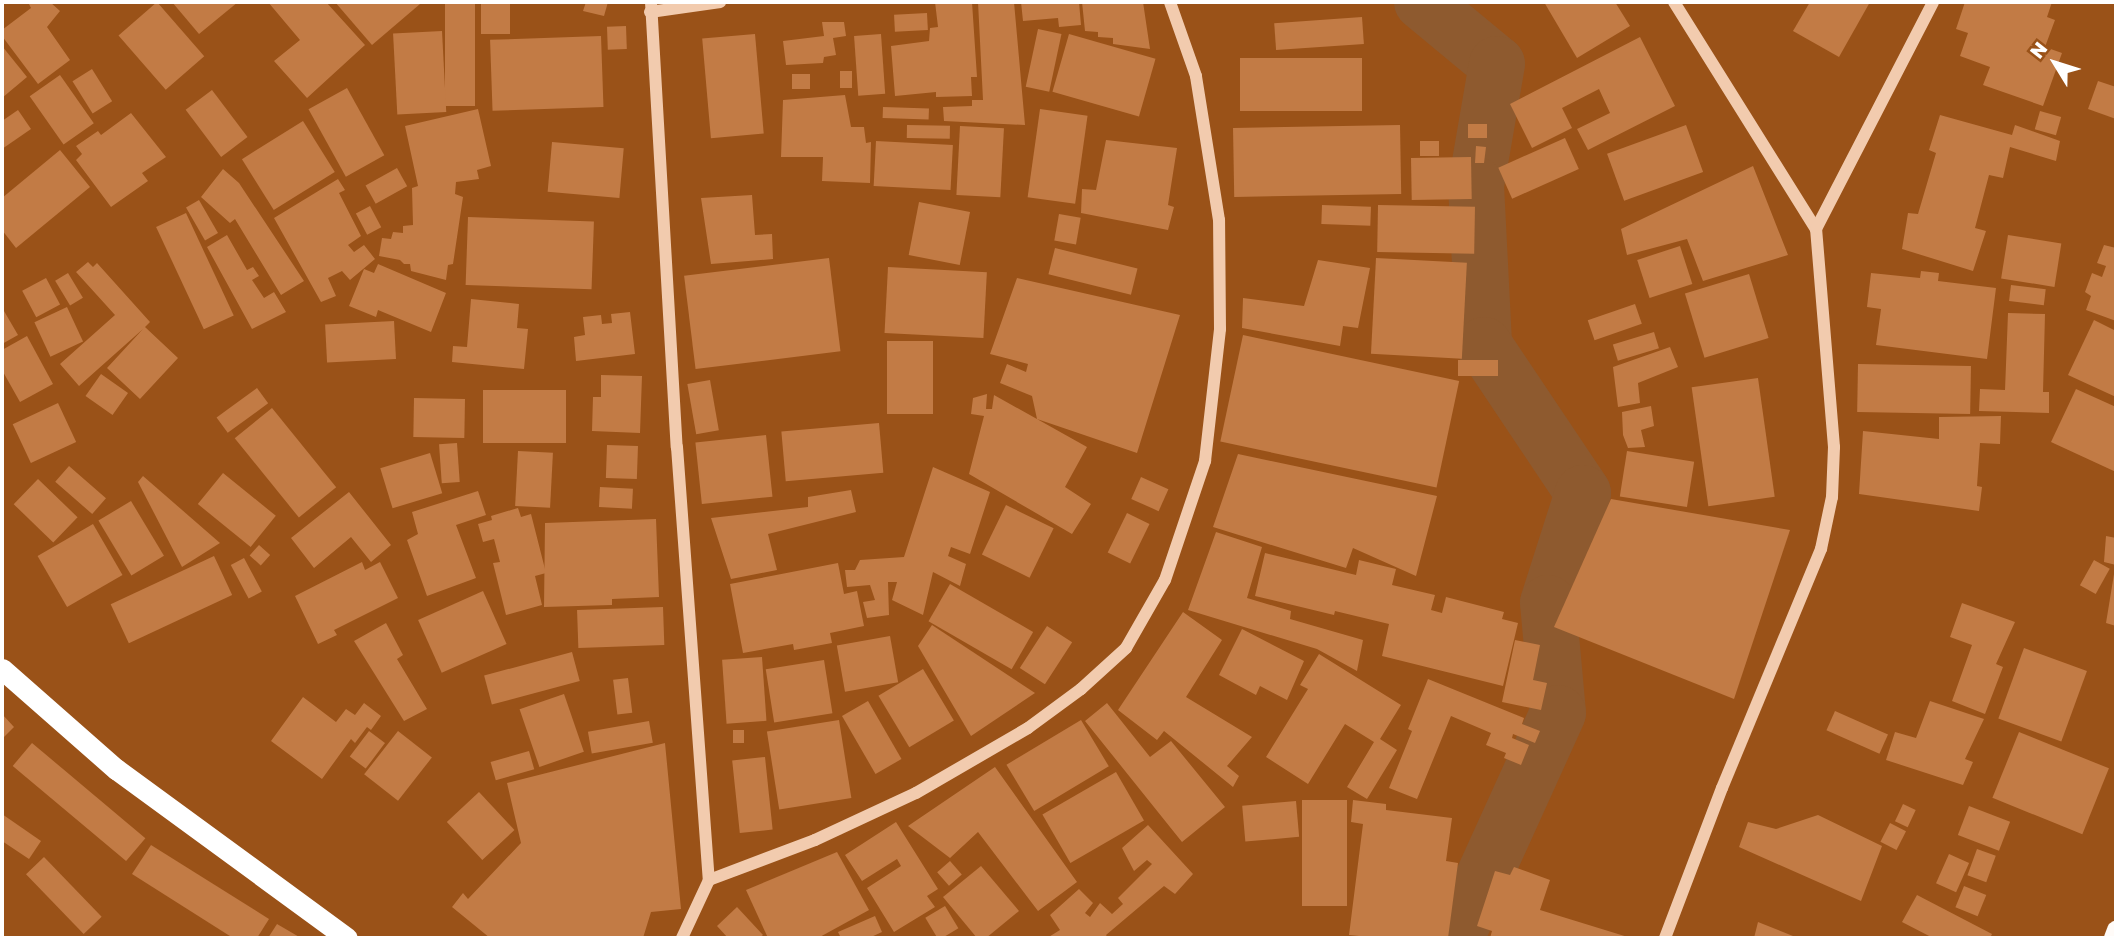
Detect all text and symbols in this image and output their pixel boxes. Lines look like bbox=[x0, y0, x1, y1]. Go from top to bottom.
north arrow bbox=[2020, 28, 2090, 98]
text: N bbox=[2025, 37, 2052, 63]

